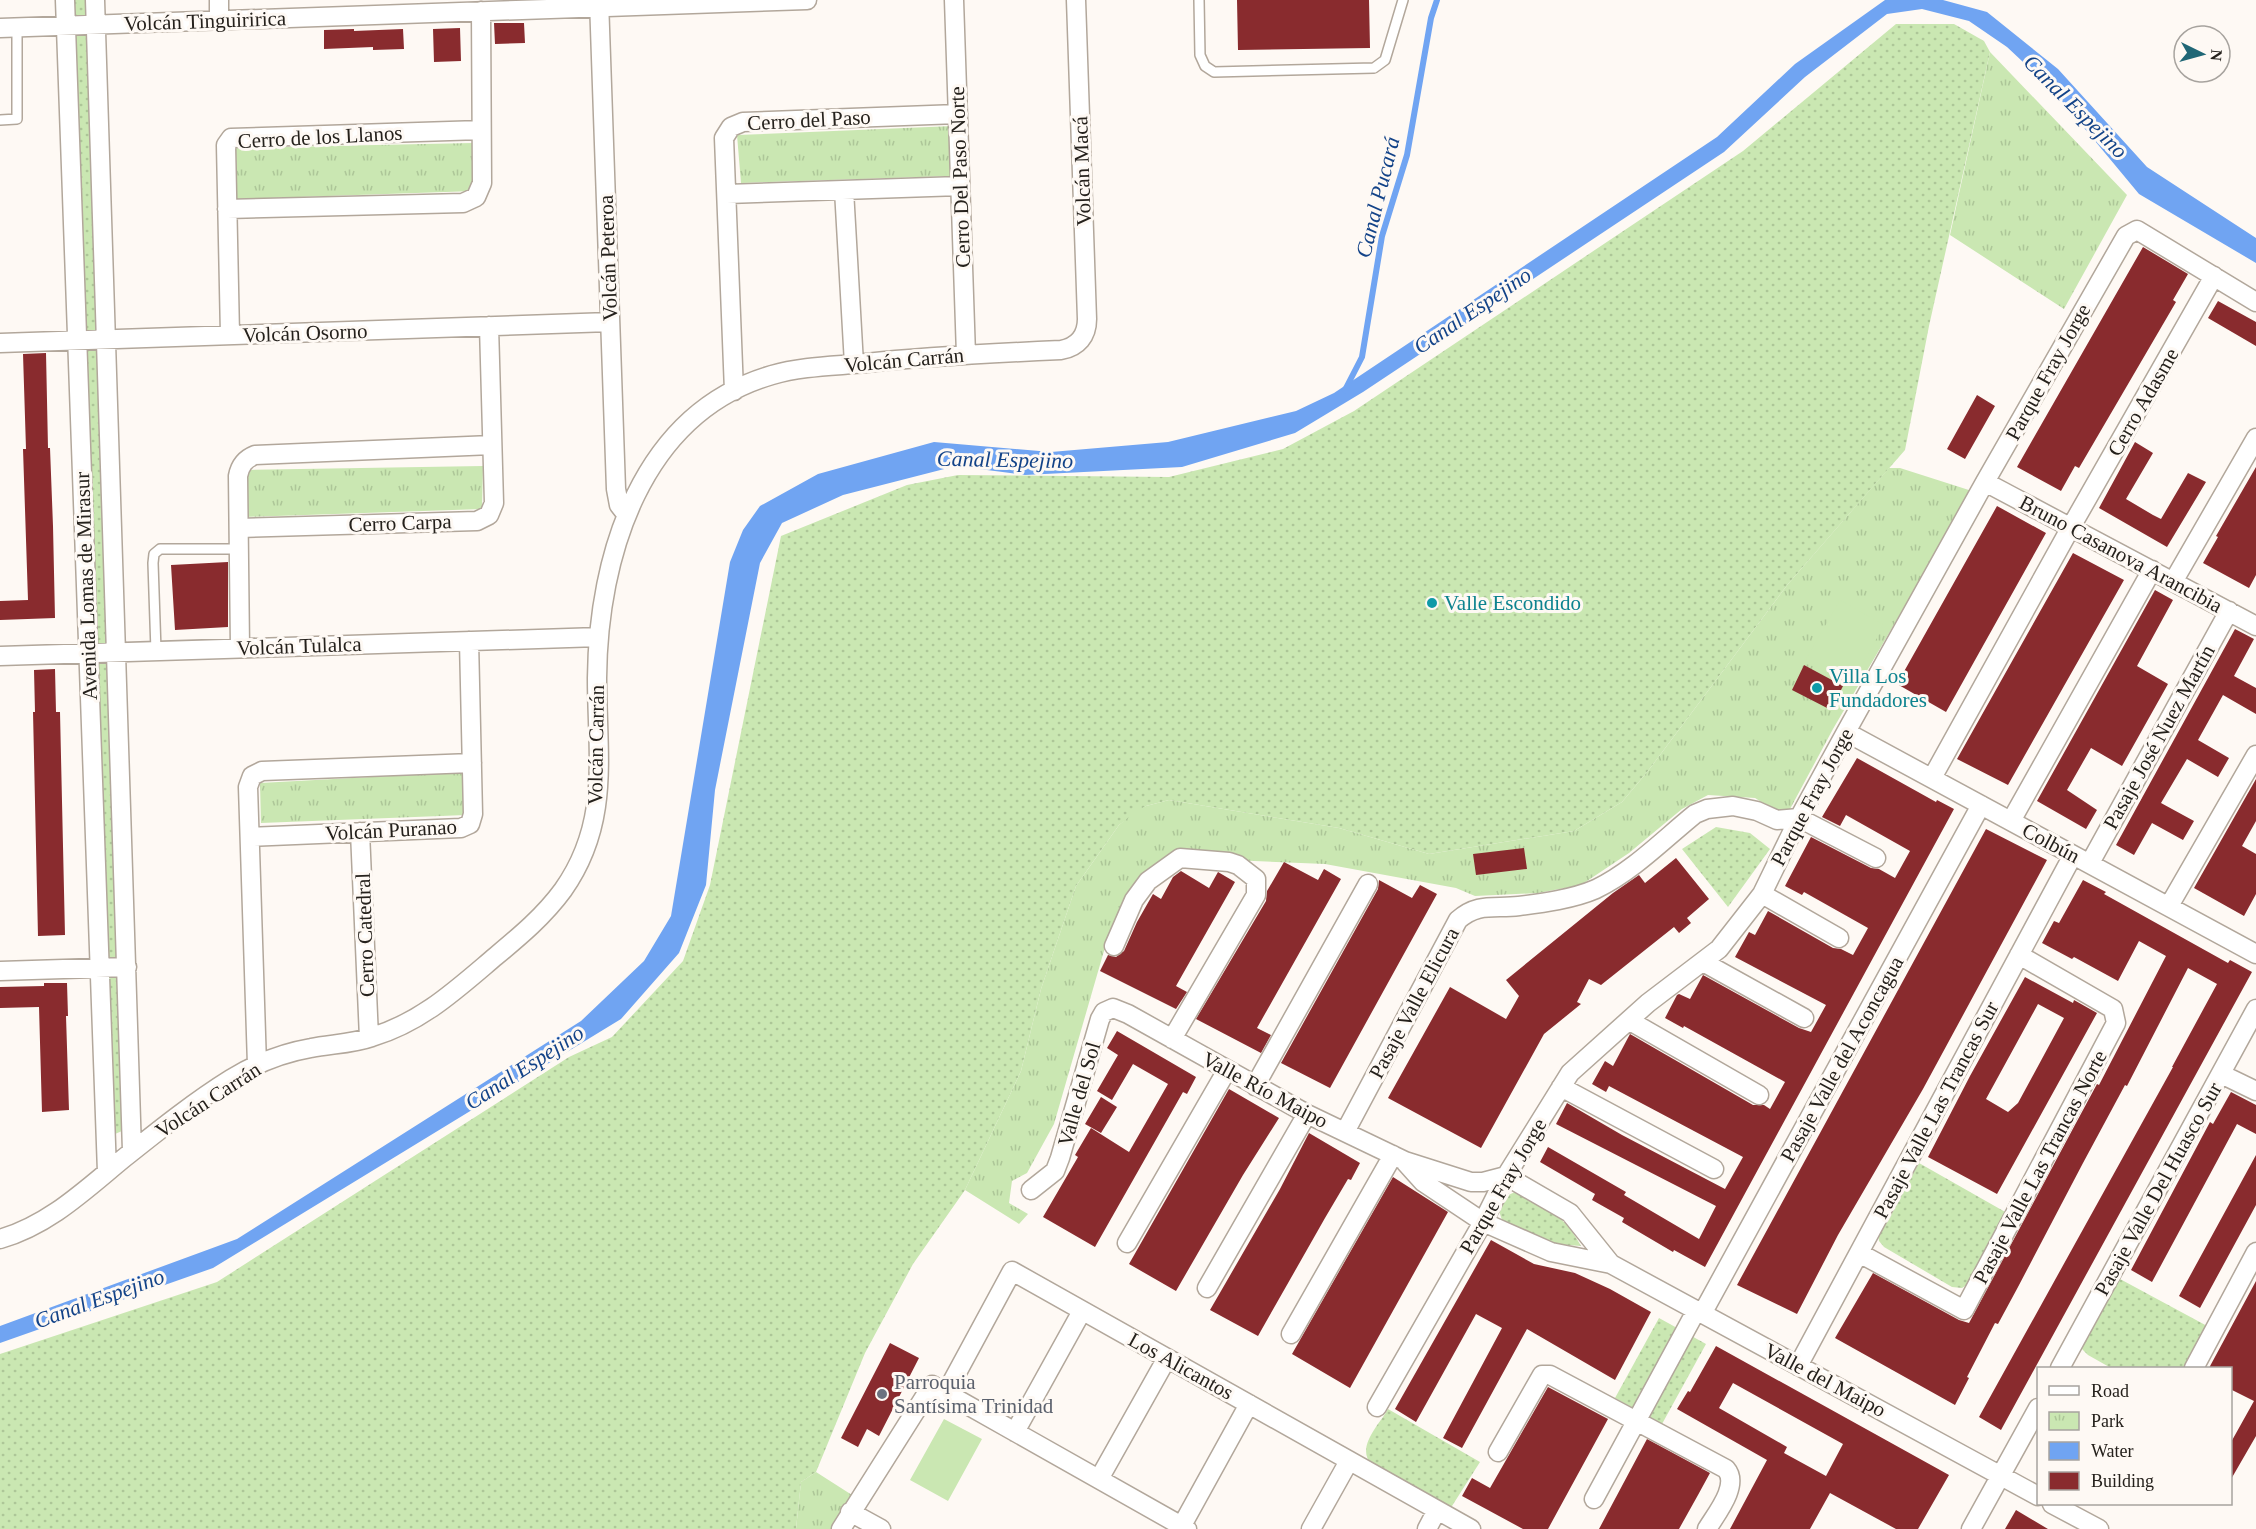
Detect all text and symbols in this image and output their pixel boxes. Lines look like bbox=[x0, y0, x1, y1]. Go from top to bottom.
street label: Volcán Tinguiririca bbox=[123, 6, 287, 36]
north arrow bbox=[2172, 24, 2232, 84]
water label: Canal Espejino bbox=[2019, 49, 2133, 163]
text: N bbox=[2207, 49, 2225, 62]
street label: Cerro Del Paso Norte bbox=[945, 86, 975, 268]
street label: Cerro del Paso bbox=[747, 105, 871, 135]
street label: Volcán Macá bbox=[1068, 115, 1096, 226]
street label: Cerro de los Llanos bbox=[237, 121, 403, 153]
water label: Canal Pucará bbox=[1350, 134, 1405, 260]
street label: Volcán Peteroa bbox=[594, 194, 622, 321]
water label: Canal Espejino bbox=[1409, 262, 1536, 359]
street label: Parque Fray Jorge bbox=[2001, 300, 2095, 444]
street label: Volcán Osorno bbox=[242, 319, 368, 347]
street label: Volcán Carrán bbox=[843, 343, 965, 377]
street label: Cerro Adasme bbox=[2102, 344, 2184, 460]
water label: Canal Espejino bbox=[937, 446, 1073, 473]
street label: Avenida Lomas de Mirasur bbox=[70, 471, 102, 701]
street label: Bruno Casanova Arancibia bbox=[2015, 490, 2227, 618]
street label: Cerro Carpa bbox=[348, 509, 453, 537]
place label: Valle Escondido bbox=[1444, 591, 1581, 615]
marker: Valle Escondido bbox=[1425, 596, 1439, 610]
street label: Volcán Tulalca bbox=[236, 632, 363, 660]
street label: Pasaje José Nuez Martín bbox=[2098, 640, 2220, 833]
place label: Villa Los Fundadores bbox=[1829, 664, 1927, 712]
marker: Villa Los Fundadores bbox=[1810, 681, 1824, 695]
street label: Volcán Carrán bbox=[583, 684, 609, 805]
street label: Parque Fray Jorge bbox=[1766, 724, 1858, 870]
street label: Volcán Puranao bbox=[324, 815, 458, 845]
street label: Colbún bbox=[2018, 818, 2084, 868]
street label: Cerro Catedral bbox=[351, 872, 379, 997]
street label: Pasaje Valle Elicura bbox=[1364, 923, 1464, 1083]
street label: Pasaje Valle del Aconcagua bbox=[1775, 952, 1909, 1166]
street label: Pasaje Valle Las Trancas Sur bbox=[1869, 997, 2003, 1223]
water label: Canal Espejino bbox=[460, 1020, 588, 1115]
street label: Valle del Sol bbox=[1053, 1039, 1105, 1149]
street label: Pasaje Valle Las Trancas Norte bbox=[1968, 1046, 2112, 1288]
street label: Valle Río Maipo bbox=[1198, 1047, 1332, 1133]
street label: Volcán Carrán bbox=[151, 1057, 265, 1143]
street label: Pasaje Valle Del Huasco Sur bbox=[2089, 1078, 2227, 1300]
street label: Parque Fray Jorge bbox=[1455, 1114, 1551, 1258]
water label: Canal Espejino bbox=[31, 1263, 167, 1334]
street label: Los Alicantos bbox=[1124, 1327, 1238, 1405]
street label: Valle del Maipo bbox=[1760, 1338, 1890, 1422]
legend bbox=[2037, 1367, 2232, 1505]
place label: Parroquia Santísima Trinidad bbox=[894, 1370, 1054, 1418]
text: Road bbox=[2091, 1381, 2129, 1401]
marker: Parroquia Santísima Trinidad bbox=[875, 1387, 889, 1401]
text: Park bbox=[2091, 1411, 2124, 1431]
text: Water bbox=[2091, 1441, 2134, 1461]
text: Building bbox=[2091, 1471, 2154, 1491]

